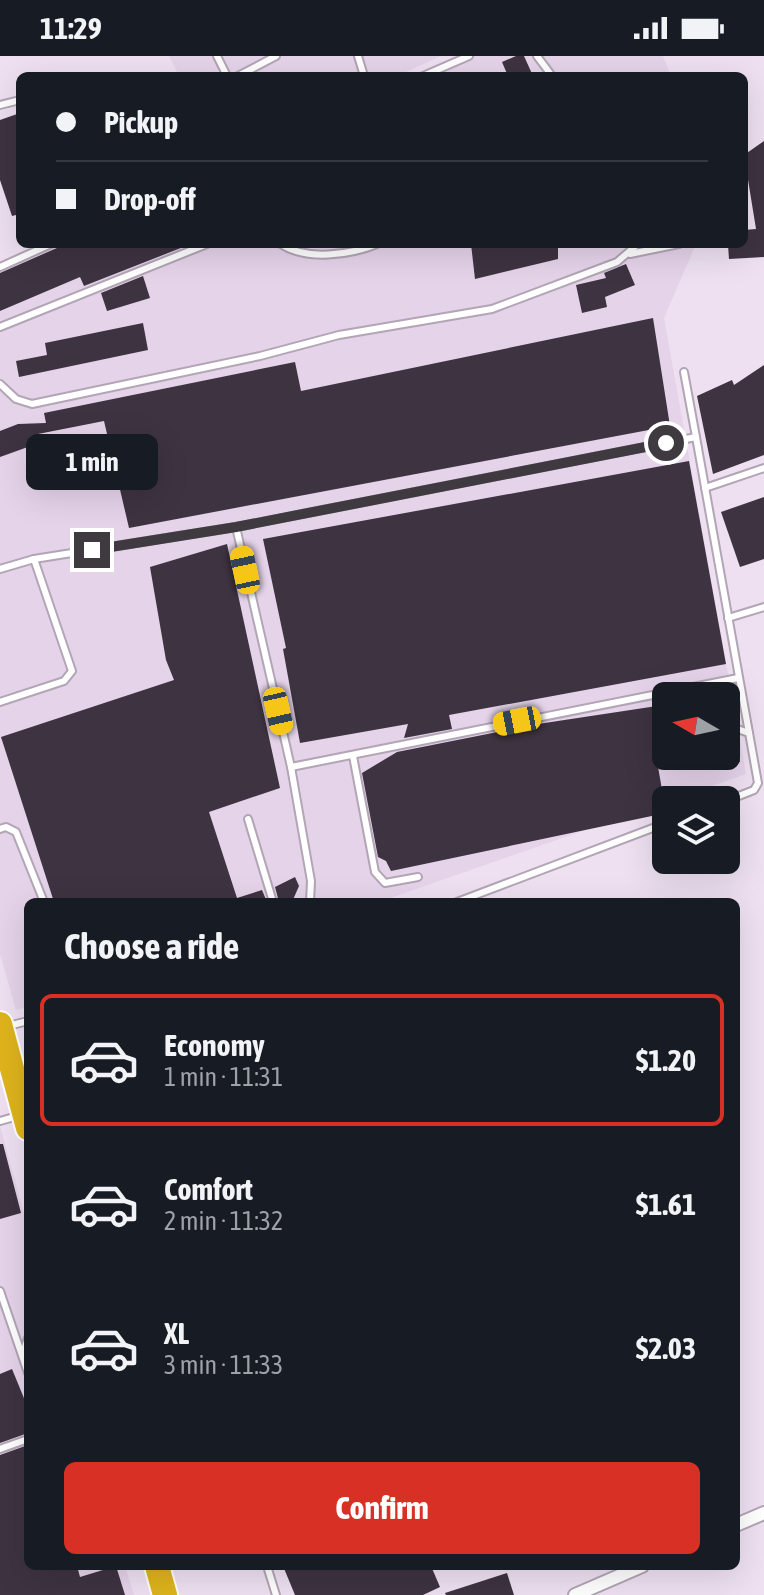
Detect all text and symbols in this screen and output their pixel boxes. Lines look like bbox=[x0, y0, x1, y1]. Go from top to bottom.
text: 11:29 bbox=[40, 11, 102, 45]
text: Pickup bbox=[104, 105, 178, 139]
text: Drop-off bbox=[104, 182, 196, 216]
route start bbox=[648, 425, 684, 461]
callout: 1 min bbox=[26, 434, 158, 490]
text: 1 min bbox=[65, 447, 119, 477]
route end bbox=[74, 532, 110, 568]
car bbox=[228, 544, 262, 596]
north arrow bbox=[652, 682, 740, 770]
map controls bbox=[652, 682, 740, 874]
car bbox=[261, 685, 295, 737]
car bbox=[491, 705, 543, 737]
button: layers bbox=[652, 786, 740, 874]
text: Choose a ride bbox=[64, 925, 239, 967]
icon: car bbox=[68, 1024, 140, 1096]
text: Economy bbox=[164, 1028, 265, 1062]
text: $1.20 bbox=[636, 1043, 696, 1077]
text: 1 min · 11:31 bbox=[164, 1062, 283, 1092]
icon: car bbox=[68, 1168, 140, 1240]
text: Comfort bbox=[164, 1172, 253, 1206]
text: $1.61 bbox=[636, 1187, 696, 1221]
text: 2 min · 11:32 bbox=[164, 1206, 283, 1236]
icon: car bbox=[68, 1312, 140, 1384]
text: XL bbox=[164, 1316, 189, 1350]
text: $2.03 bbox=[636, 1331, 696, 1365]
text: 3 min · 11:33 bbox=[164, 1350, 283, 1380]
button: Confirm bbox=[64, 1462, 700, 1554]

